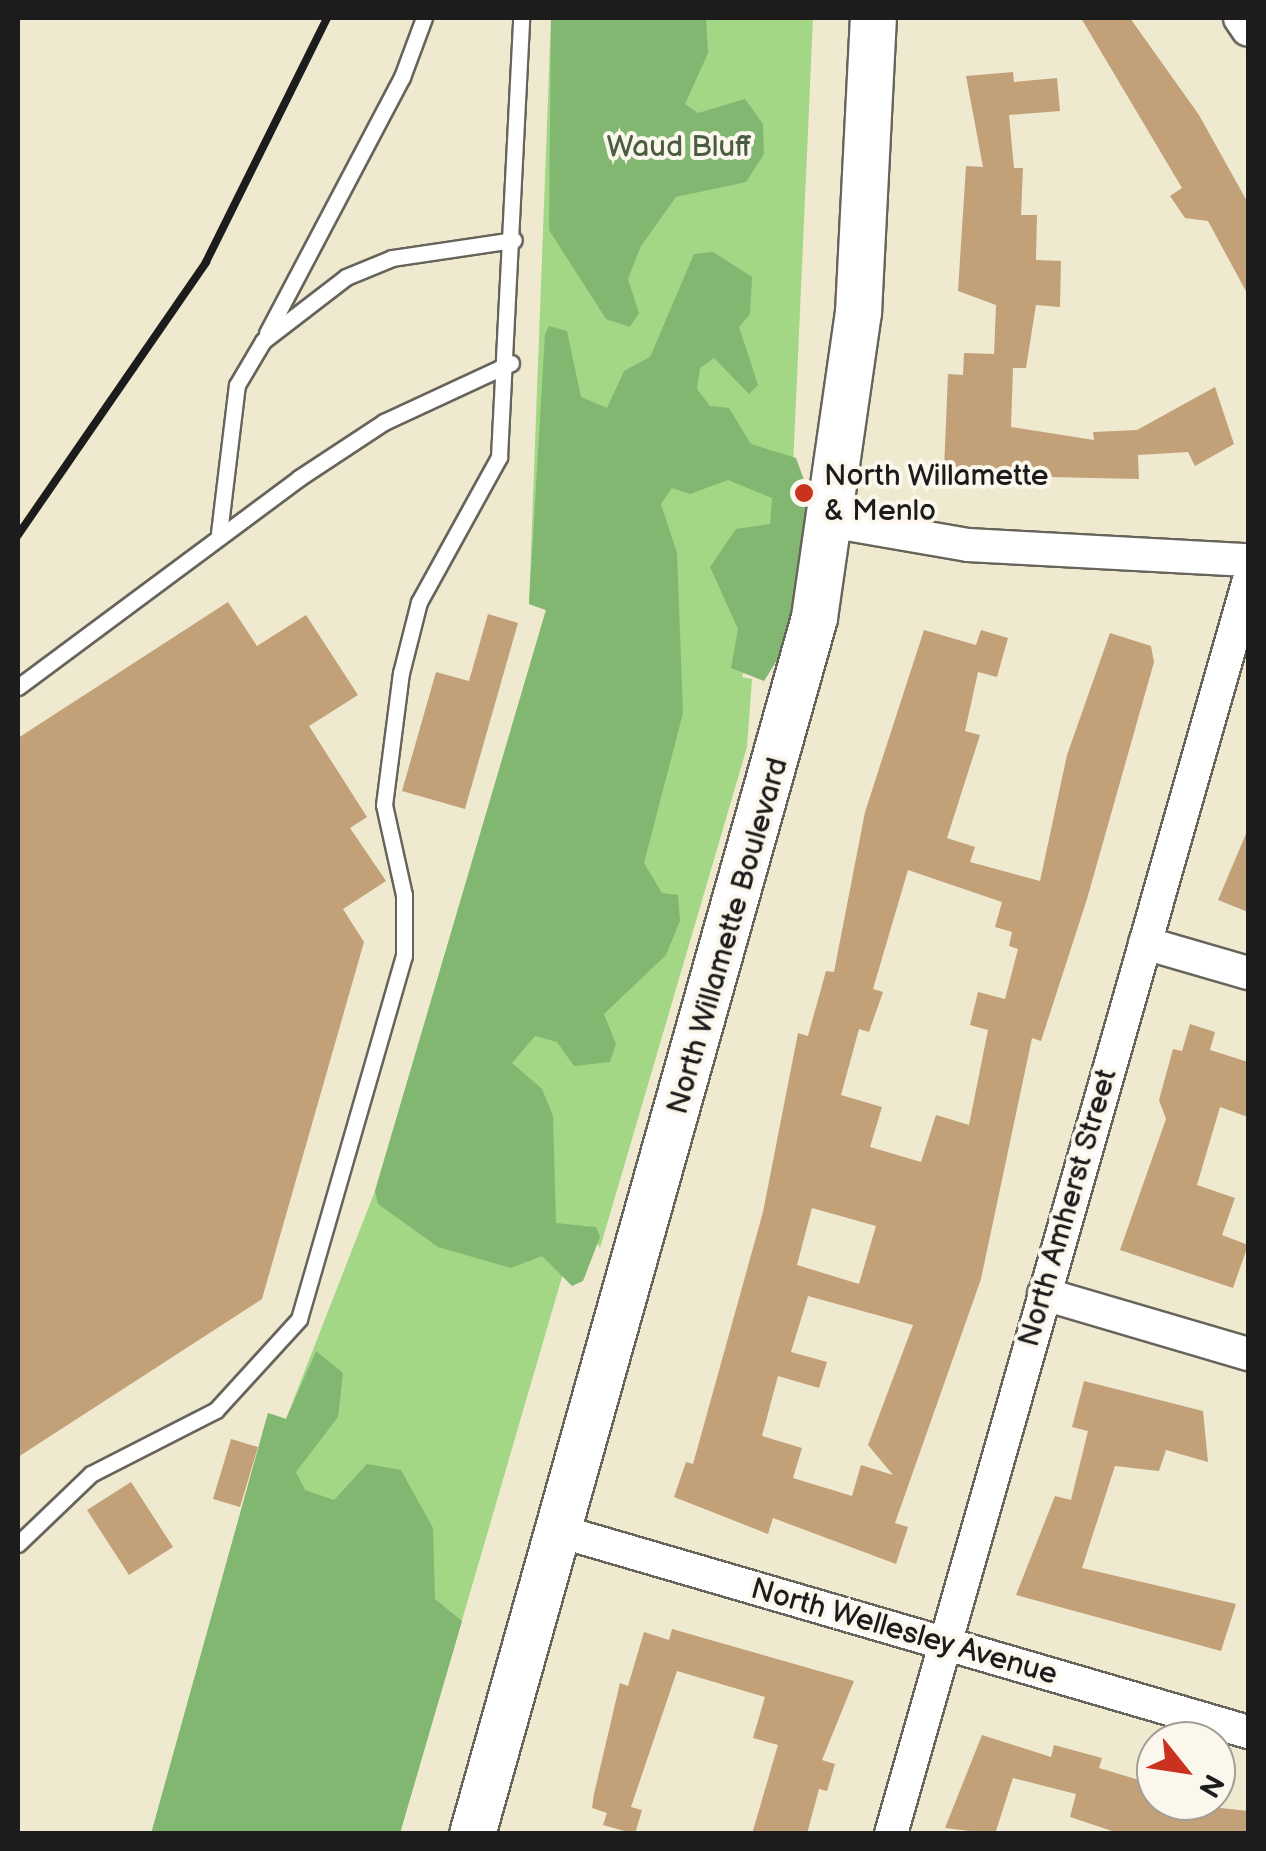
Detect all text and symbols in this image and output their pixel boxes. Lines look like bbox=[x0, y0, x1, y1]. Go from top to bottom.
park label: Waud Bluff bbox=[607, 129, 751, 165]
place label: North Willamette & Menlo bbox=[824, 458, 1050, 528]
marker: North Willamette & Menlo bbox=[793, 482, 815, 504]
street label: North Willamette Boulevard bbox=[660, 753, 796, 1119]
street label: North Amherst Street bbox=[1011, 1065, 1125, 1351]
street label: North Wellesley Avenue bbox=[745, 1571, 1063, 1693]
north arrow bbox=[1136, 1721, 1236, 1821]
text: N bbox=[1191, 1768, 1230, 1803]

